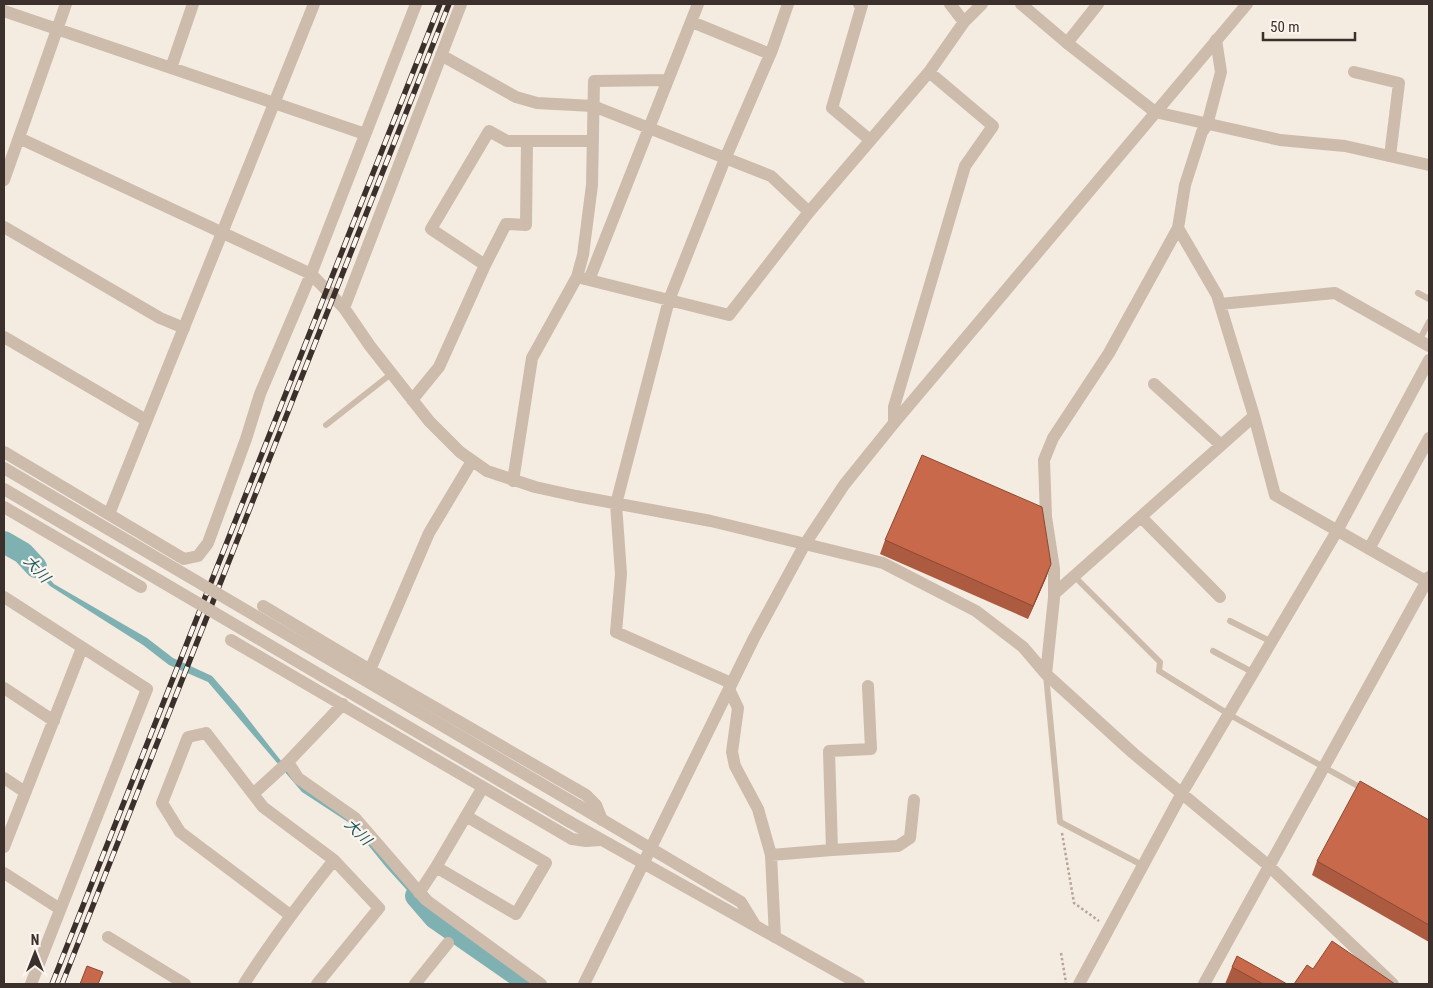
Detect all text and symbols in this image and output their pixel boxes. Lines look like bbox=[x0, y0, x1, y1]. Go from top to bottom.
scale bar bbox=[1263, 10, 1356, 42]
text: 50 m bbox=[1270, 18, 1300, 36]
water label: 大川 bbox=[20, 552, 55, 588]
water label: 大川 bbox=[341, 815, 376, 850]
north arrow bbox=[10, 928, 60, 978]
text: N bbox=[31, 932, 39, 948]

